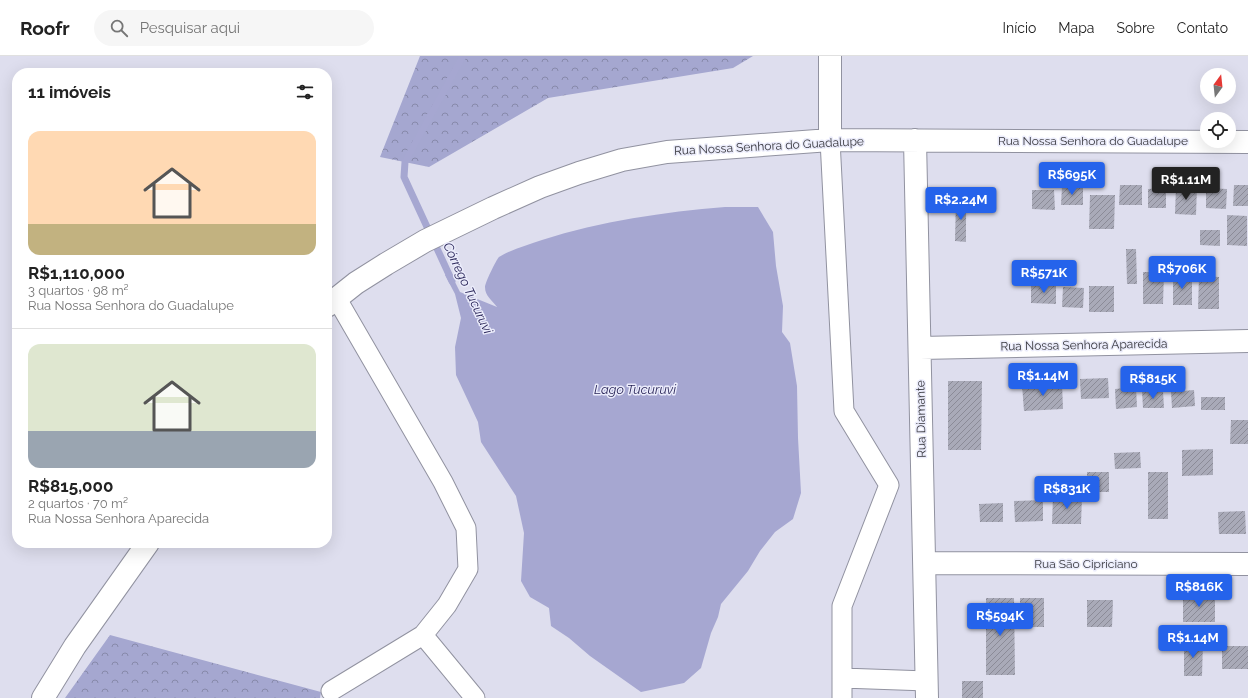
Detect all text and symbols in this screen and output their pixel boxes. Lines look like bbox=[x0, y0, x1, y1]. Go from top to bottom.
search box bbox=[94, 10, 374, 46]
text: Roofr bbox=[20, 17, 70, 39]
icon: search bbox=[108, 17, 130, 39]
text: Pesquisar aqui bbox=[140, 19, 240, 37]
text: Início bbox=[1003, 20, 1036, 36]
text: Mapa bbox=[1058, 20, 1094, 36]
text: Sobre bbox=[1116, 20, 1155, 36]
text: Contato bbox=[1177, 20, 1228, 36]
north arrow bbox=[1200, 68, 1236, 104]
map controls bbox=[1200, 68, 1236, 148]
icon: filters bbox=[294, 81, 316, 103]
text: 11 imóveis bbox=[28, 82, 111, 102]
button: locate bbox=[1200, 112, 1236, 148]
street label: Rua Nossa Senhora do Guadalupe bbox=[674, 134, 864, 158]
street label: Rua Nossa Senhora do Guadalupe bbox=[998, 134, 1188, 148]
icon: home bbox=[136, 157, 208, 229]
pin: R$695K bbox=[1039, 162, 1105, 196]
text: R$695K bbox=[1048, 167, 1096, 182]
pin: R$1.11M bbox=[1149, 167, 1223, 201]
text: R$1.11M bbox=[1161, 172, 1211, 187]
pin: R$2.24M bbox=[924, 187, 998, 221]
text: R$2.24M bbox=[934, 192, 988, 207]
water label: Córrego Tucuruvi bbox=[440, 240, 496, 337]
pin: R$706K bbox=[1149, 256, 1215, 290]
pin: R$571K bbox=[1011, 260, 1077, 294]
text: R$706K bbox=[1158, 261, 1206, 276]
text: R$1,110,000 bbox=[28, 263, 125, 283]
text: R$571K bbox=[1021, 265, 1067, 280]
text: 3 quartos · 98 m² bbox=[28, 283, 129, 298]
text: Rua Nossa Senhora do Guadalupe bbox=[28, 298, 234, 313]
street label: Rua Nossa Senhora Aparecida bbox=[1000, 337, 1168, 353]
pin: R$1.14M bbox=[1006, 363, 1080, 397]
pin: R$815K bbox=[1120, 366, 1186, 400]
text: R$1.14M bbox=[1017, 368, 1069, 383]
icon: home bbox=[136, 370, 208, 442]
text: R$815K bbox=[1129, 371, 1177, 386]
street label: Rua Diamante bbox=[913, 380, 929, 458]
water label: Lago Tucuruvi bbox=[594, 382, 677, 397]
text: R$815,000 bbox=[28, 476, 113, 496]
pin: R$831K bbox=[1034, 476, 1100, 510]
text: R$831K bbox=[1043, 481, 1091, 496]
text: 2 quartos · 70 m² bbox=[28, 496, 128, 511]
text: Rua Nossa Senhora Aparecida bbox=[28, 511, 209, 526]
street label: Rua São Cipriciano bbox=[1034, 557, 1138, 571]
pin: R$816K bbox=[1166, 574, 1232, 608]
text: R$816K bbox=[1175, 579, 1223, 594]
pin: R$594K bbox=[967, 603, 1033, 637]
text: R$594K bbox=[976, 608, 1024, 623]
pin: R$1.14M bbox=[1156, 625, 1230, 659]
text: R$1.14M bbox=[1167, 630, 1219, 645]

